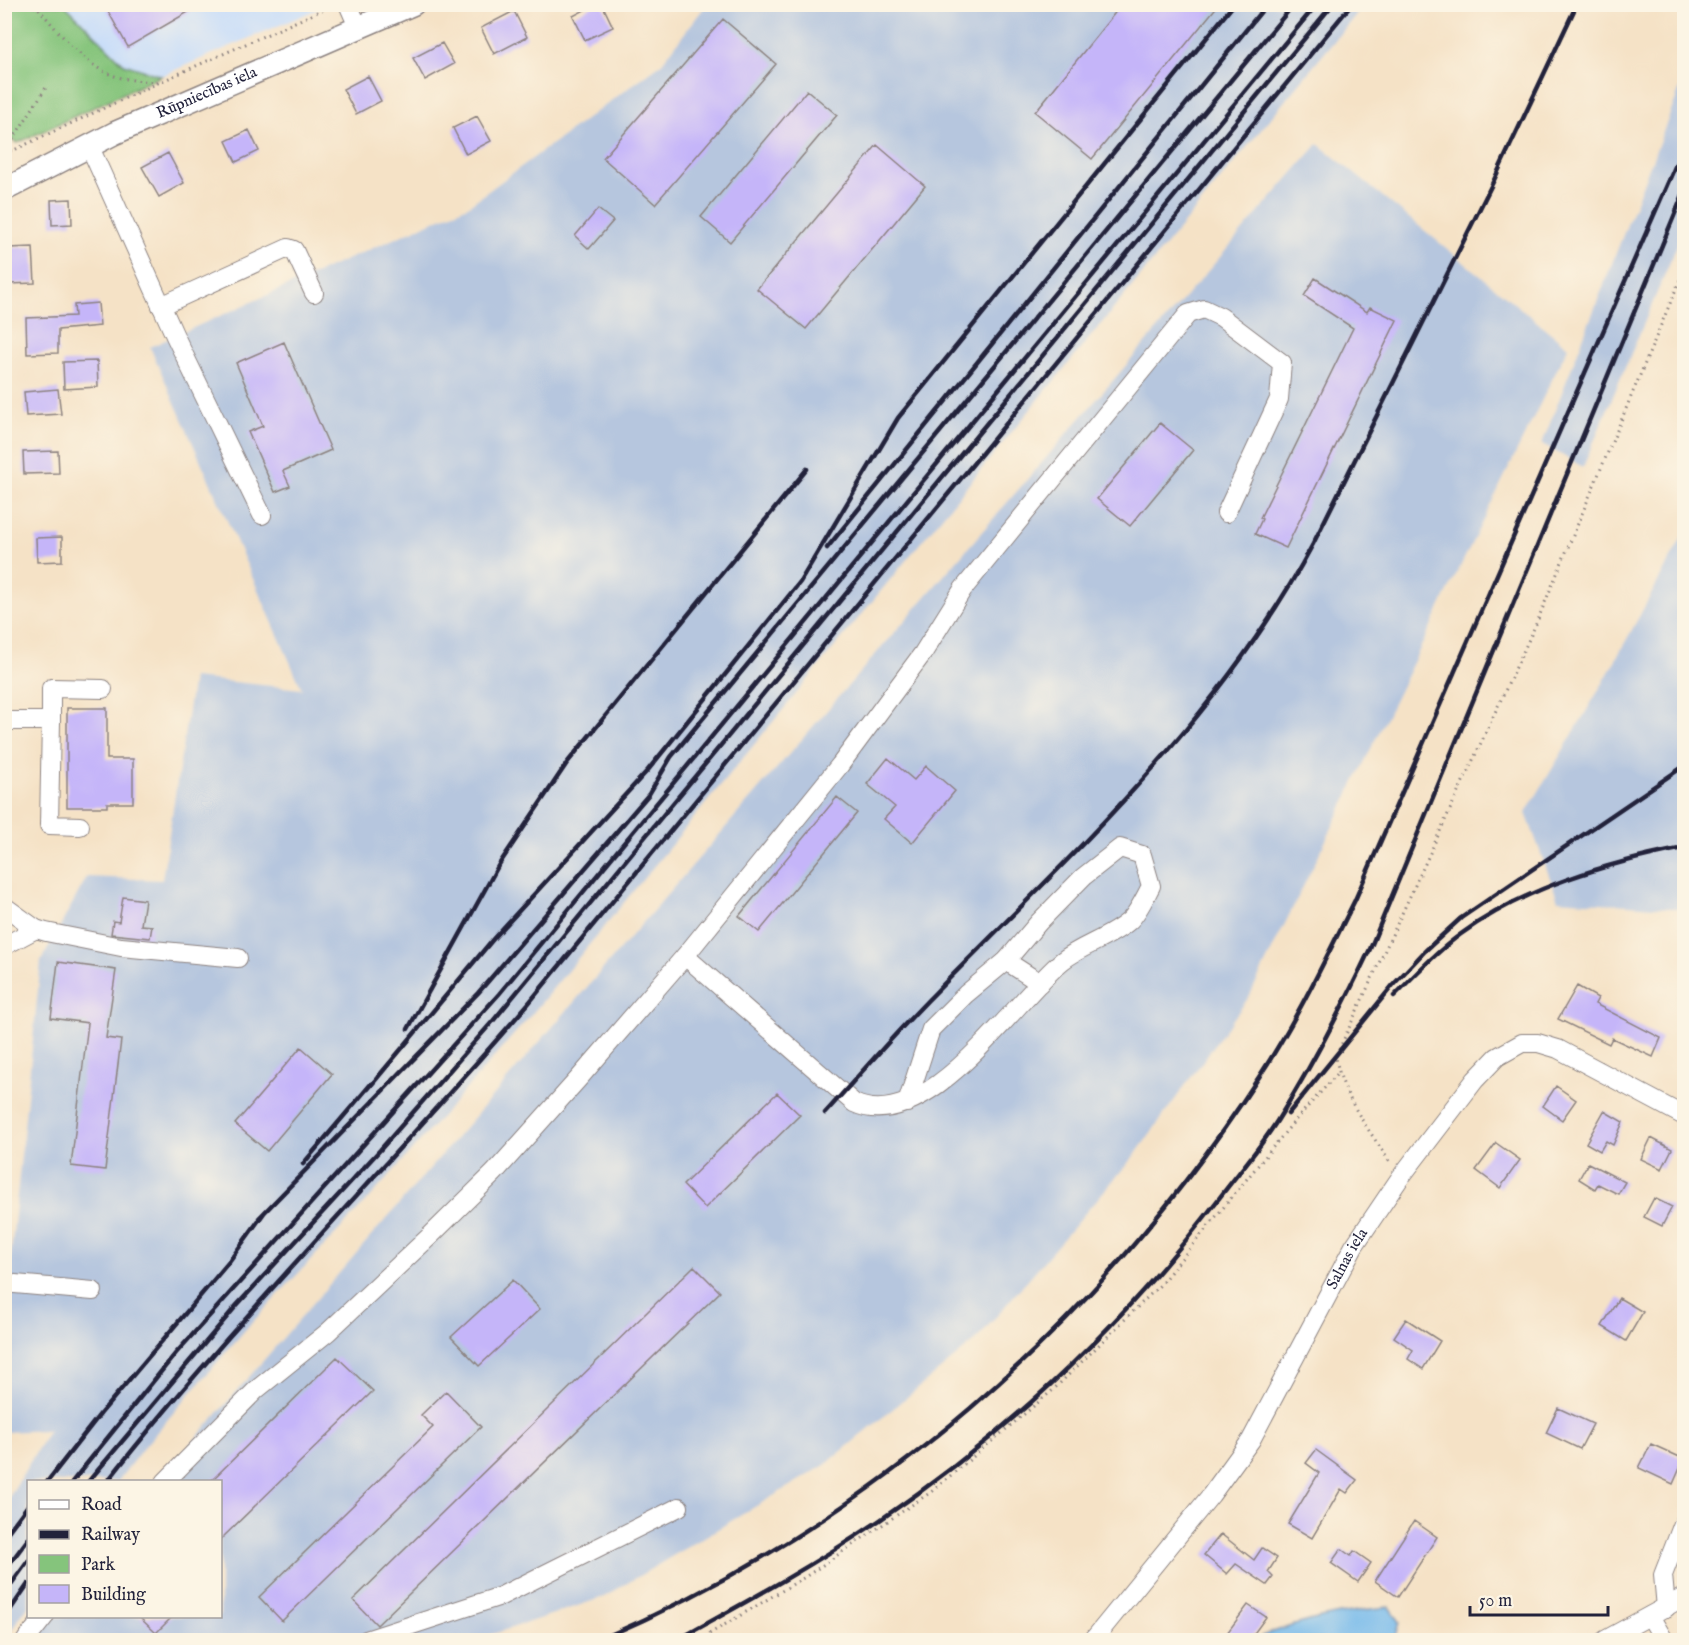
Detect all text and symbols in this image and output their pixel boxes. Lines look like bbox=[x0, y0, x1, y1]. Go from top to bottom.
street label: Rūpniecības iela bbox=[154, 63, 260, 124]
street label: Salnas iela bbox=[1323, 1225, 1373, 1293]
legend bbox=[27, 1480, 222, 1618]
text: Road bbox=[81, 1494, 122, 1517]
text: Railway bbox=[81, 1524, 140, 1547]
text: Park bbox=[81, 1554, 116, 1577]
scale bar bbox=[1470, 1579, 1608, 1617]
text: Building bbox=[81, 1584, 146, 1607]
text: 50 m bbox=[1479, 1590, 1512, 1613]

